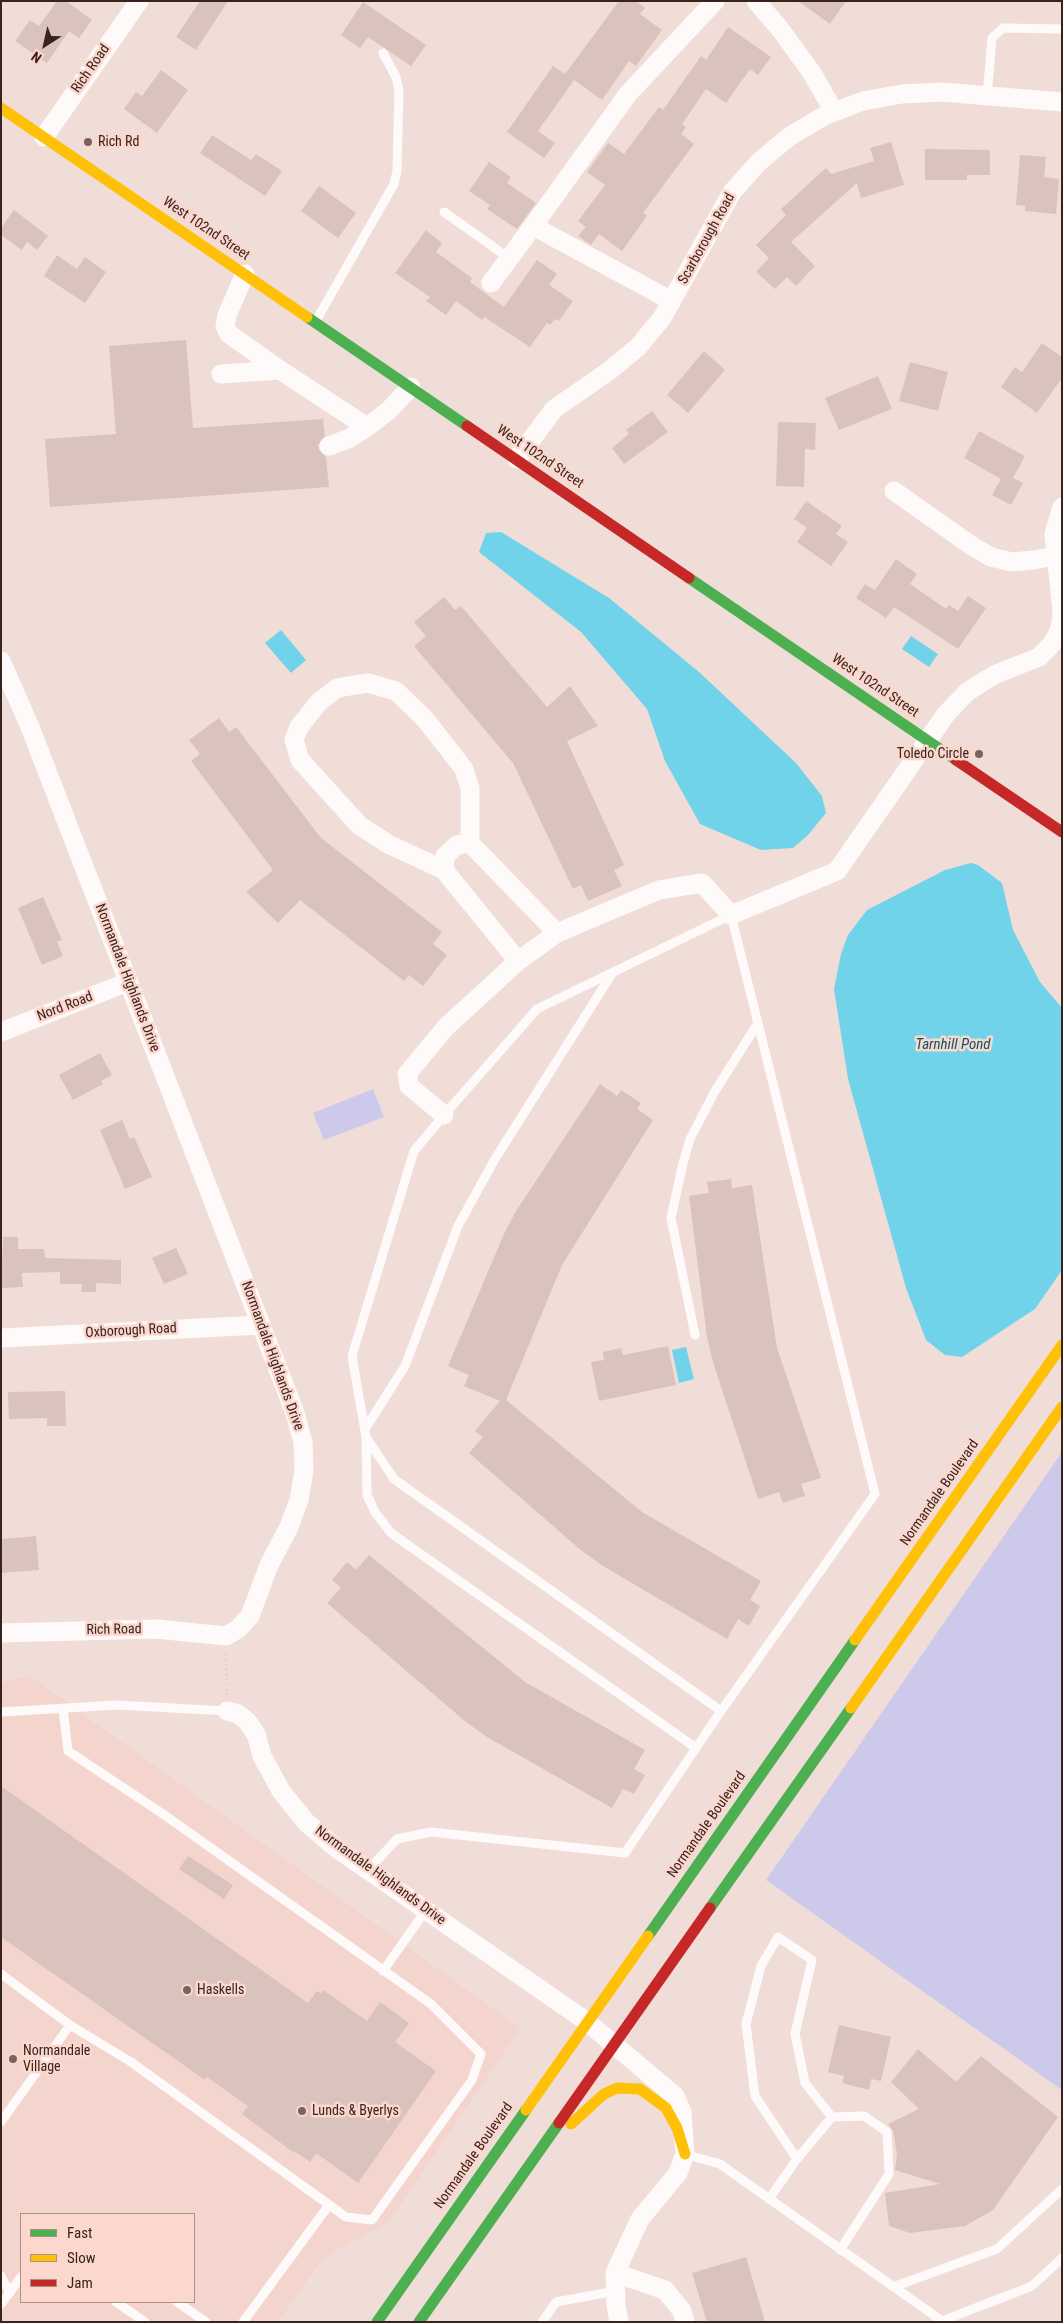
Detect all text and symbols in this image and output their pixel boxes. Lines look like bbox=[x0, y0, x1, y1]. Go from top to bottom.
north arrow bbox=[20, 20, 70, 70]
street label: Rich Road bbox=[68, 42, 114, 96]
text: N bbox=[28, 48, 45, 66]
place label: Rich Rd bbox=[98, 134, 139, 150]
marker: Rich Rd bbox=[82, 136, 94, 148]
street label: Scarborough Road bbox=[675, 191, 739, 287]
street label: West 102nd Street bbox=[159, 194, 253, 264]
street label: West 102nd Street bbox=[493, 422, 587, 492]
street label: West 102nd Street bbox=[828, 651, 922, 721]
place label: Toledo Circle bbox=[897, 746, 969, 762]
marker: Toledo Circle bbox=[973, 748, 985, 760]
street label: Normandale Highlands Drive bbox=[91, 902, 163, 1054]
street label: Nord Road bbox=[35, 989, 95, 1025]
water label: Tarnhill Pond bbox=[915, 1036, 991, 1054]
street label: Normandale Highlands Drive bbox=[237, 1279, 307, 1433]
street label: Oxborough Road bbox=[85, 1320, 177, 1342]
street label: Normandale Boulevard bbox=[897, 1437, 983, 1549]
street label: Rich Road bbox=[86, 1621, 142, 1639]
street label: Normandale Boulevard bbox=[664, 1769, 750, 1881]
street label: Normandale Highlands Drive bbox=[311, 1823, 449, 1929]
place label: Haskells bbox=[197, 1982, 244, 1998]
marker: Haskells bbox=[181, 1984, 193, 1996]
place label: Normandale Village bbox=[23, 2043, 90, 2076]
marker: Normandale Village bbox=[7, 2053, 19, 2065]
street label: Normandale Boulevard bbox=[431, 2100, 517, 2212]
place label: Lunds & Byerlys bbox=[312, 2103, 399, 2119]
marker: Lunds & Byerlys bbox=[296, 2105, 308, 2117]
legend bbox=[20, 2213, 195, 2303]
text: Fast bbox=[67, 2224, 92, 2242]
text: Slow bbox=[67, 2249, 96, 2267]
text: Jam bbox=[67, 2274, 93, 2292]

